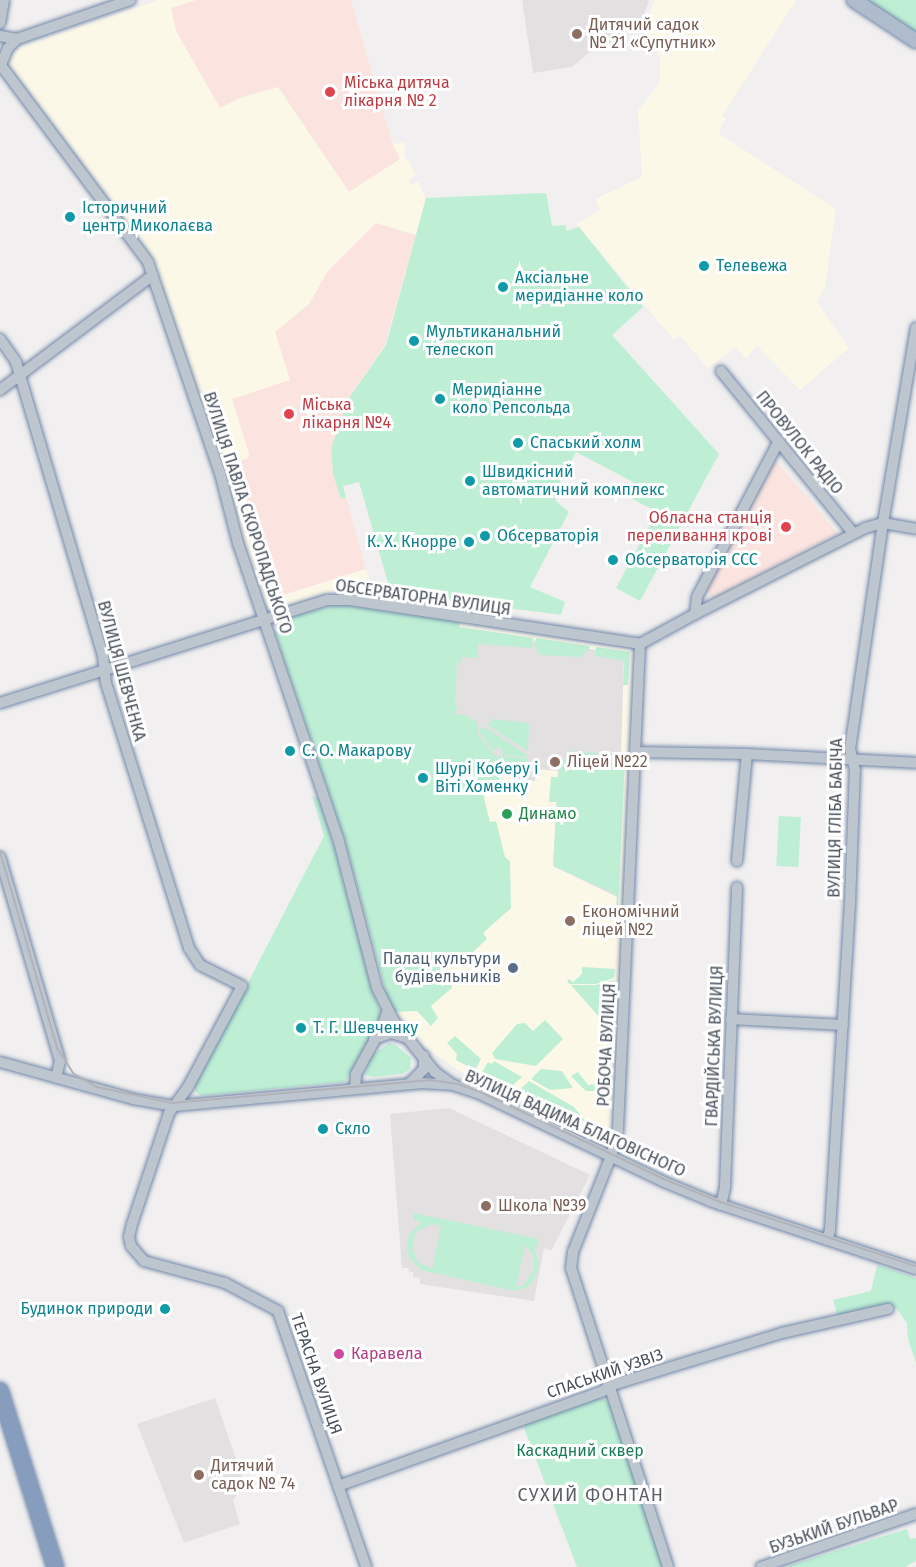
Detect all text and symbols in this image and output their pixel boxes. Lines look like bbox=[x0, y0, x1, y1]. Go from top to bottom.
place label: Дитячий садок № 21 «Супутник» bbox=[589, 15, 716, 53]
marker: Дитячий садок № 21 «Супутник» bbox=[570, 27, 584, 41]
place label: Міська дитяча лікарня № 2 bbox=[344, 73, 450, 111]
marker: Міська дитяча лікарня № 2 bbox=[321, 83, 339, 101]
place label: Історичний центр Миколаєва bbox=[82, 198, 213, 236]
marker: Історичний центр Миколаєва bbox=[63, 210, 77, 224]
place label: Телевежа bbox=[716, 256, 787, 276]
marker: Телевежа bbox=[697, 259, 711, 273]
place label: Аксіальне меридіанне коло bbox=[515, 268, 644, 306]
marker: Аксіальне меридіанне коло bbox=[496, 280, 510, 294]
place label: Мультиканальний телескоп bbox=[426, 322, 561, 360]
marker: Мультиканальний телескоп bbox=[407, 334, 421, 348]
place label: Меридіанне коло Репсольда bbox=[452, 380, 571, 418]
street label: ПРОВУЛОК РАДІО bbox=[752, 388, 846, 498]
street label: ВУЛИЦЯ ПАВЛА СКОРОПАДСЬКОГО bbox=[199, 390, 295, 636]
marker: Меридіанне коло Репсольда bbox=[433, 392, 447, 406]
place label: Міська лікарня №4 bbox=[302, 395, 391, 433]
marker: Міська лікарня №4 bbox=[280, 405, 298, 423]
place label: Спаський холм bbox=[530, 433, 641, 453]
marker: Спаський холм bbox=[511, 436, 525, 450]
place label: Швидкісний автоматичний комплекс bbox=[482, 462, 665, 500]
marker: Швидкісний автоматичний комплекс bbox=[463, 474, 477, 488]
place label: Обласна станція переливання крові bbox=[627, 508, 772, 546]
marker: Обласна станція переливання крові bbox=[777, 518, 795, 536]
place label: Обсерваторія bbox=[497, 526, 599, 546]
marker: Обсерваторія bbox=[478, 529, 492, 543]
place label: К. Х. Кнорре bbox=[367, 532, 457, 552]
marker: К. Х. Кнорре bbox=[462, 535, 476, 549]
place label: Обсерваторія ССС bbox=[625, 550, 758, 570]
marker: Обсерваторія ССС bbox=[606, 553, 620, 567]
street label: ОБСЕРВАТОРНА ВУЛИЦЯ bbox=[334, 576, 512, 620]
street label: ВУЛИЦЯ ШЕВЧЕНКА bbox=[93, 599, 149, 743]
street label: ВУЛИЦЯ ГЛІБА БАБІЧА bbox=[825, 738, 847, 898]
place label: С. О. Макарову bbox=[302, 741, 411, 761]
marker: С. О. Макарову bbox=[283, 744, 297, 758]
place label: Ліцей №22 bbox=[567, 752, 648, 772]
marker: Ліцей №22 bbox=[548, 755, 562, 769]
place label: Шурі Коберу і Віті Хоменку bbox=[435, 759, 539, 797]
marker: Шурі Коберу і Віті Хоменку bbox=[416, 771, 430, 785]
place label: Динамо bbox=[519, 804, 577, 824]
marker: Динамо bbox=[500, 807, 514, 821]
place label: Економічний ліцей №2 bbox=[582, 902, 680, 940]
marker: Економічний ліцей №2 bbox=[563, 914, 577, 928]
place label: Палац культури будівельників bbox=[383, 949, 501, 987]
marker: Палац культури будівельників bbox=[506, 961, 520, 975]
street label: ГВАРДІЙСЬКА ВУЛИЦЯ bbox=[703, 965, 727, 1127]
street label: РОБОЧА ВУЛИЦЯ bbox=[594, 983, 620, 1107]
place label: Т. Г. Шевченку bbox=[313, 1018, 418, 1038]
marker: Т. Г. Шевченку bbox=[294, 1021, 308, 1035]
street label: ВУЛИЦЯ ВАДИМА БЛАГОВІСНОГО bbox=[462, 1066, 688, 1182]
place label: Скло bbox=[335, 1119, 371, 1139]
marker: Скло bbox=[316, 1122, 330, 1136]
place label: Школа №39 bbox=[498, 1196, 586, 1216]
marker: Школа №39 bbox=[479, 1199, 493, 1213]
place label: Будинок природи bbox=[20, 1299, 153, 1319]
marker: Будинок природи bbox=[158, 1302, 172, 1316]
street label: ТЕРАСНА ВУЛИЦЯ bbox=[286, 1311, 346, 1437]
place label: Каравела bbox=[351, 1344, 423, 1364]
street label: СПАСЬКИЙ УЗВІЗ bbox=[544, 1345, 666, 1403]
marker: Каравела bbox=[332, 1347, 346, 1361]
park label: Каскадний сквер bbox=[516, 1441, 644, 1461]
place label: Дитячий садок № 74 bbox=[211, 1456, 295, 1494]
marker: Дитячий садок № 74 bbox=[192, 1468, 206, 1482]
district label: СУХИЙ ФОНТАН bbox=[517, 1484, 665, 1506]
street label: БУЗЬКИЙ БУЛЬВАР bbox=[767, 1496, 901, 1558]

